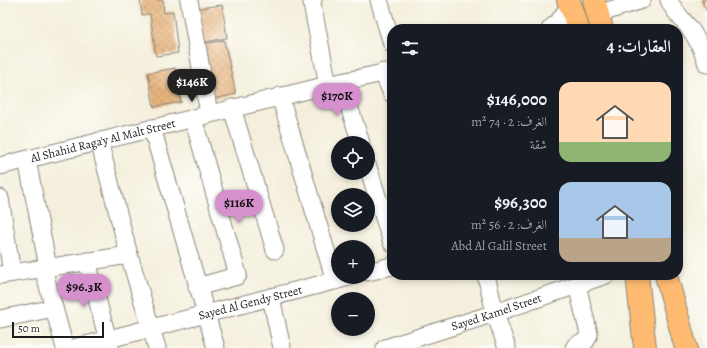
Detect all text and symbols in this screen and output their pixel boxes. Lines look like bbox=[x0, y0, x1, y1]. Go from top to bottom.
text: العقارات: 4 bbox=[607, 35, 671, 58]
icon: filters bbox=[399, 37, 421, 59]
pin: $146K bbox=[164, 69, 220, 103]
text: $146K bbox=[176, 73, 208, 90]
pin: $170K bbox=[309, 83, 365, 117]
text: $170K bbox=[321, 87, 353, 104]
text: $146,000 bbox=[487, 88, 547, 111]
icon: home bbox=[591, 98, 639, 146]
text: الغرف: 2 · 74 m² bbox=[471, 113, 547, 130]
street label: Al Shahid Raga'y Al Malt Street bbox=[28, 115, 177, 166]
map controls bbox=[331, 136, 375, 336]
button: locate bbox=[331, 136, 375, 180]
text: شقة bbox=[530, 136, 547, 153]
button: layers bbox=[331, 188, 375, 232]
pin: $116K bbox=[211, 190, 267, 224]
text: $96,300 bbox=[494, 191, 547, 214]
text: $116K bbox=[224, 194, 254, 211]
icon: home bbox=[591, 198, 639, 246]
text: الغرف: 2 · 56 m² bbox=[471, 216, 547, 233]
text: Abd Al Galil Street bbox=[451, 237, 547, 254]
button: + bbox=[331, 240, 375, 284]
pin: $96.3K bbox=[51, 274, 117, 308]
text: $96.3K bbox=[66, 278, 102, 295]
street label: Sayed Al Gendy Street bbox=[197, 281, 304, 324]
street label: Sayed Kamel Street bbox=[449, 290, 544, 334]
button: − bbox=[331, 292, 375, 336]
scale bar bbox=[12, 320, 104, 339]
text: 50 m bbox=[18, 321, 40, 336]

